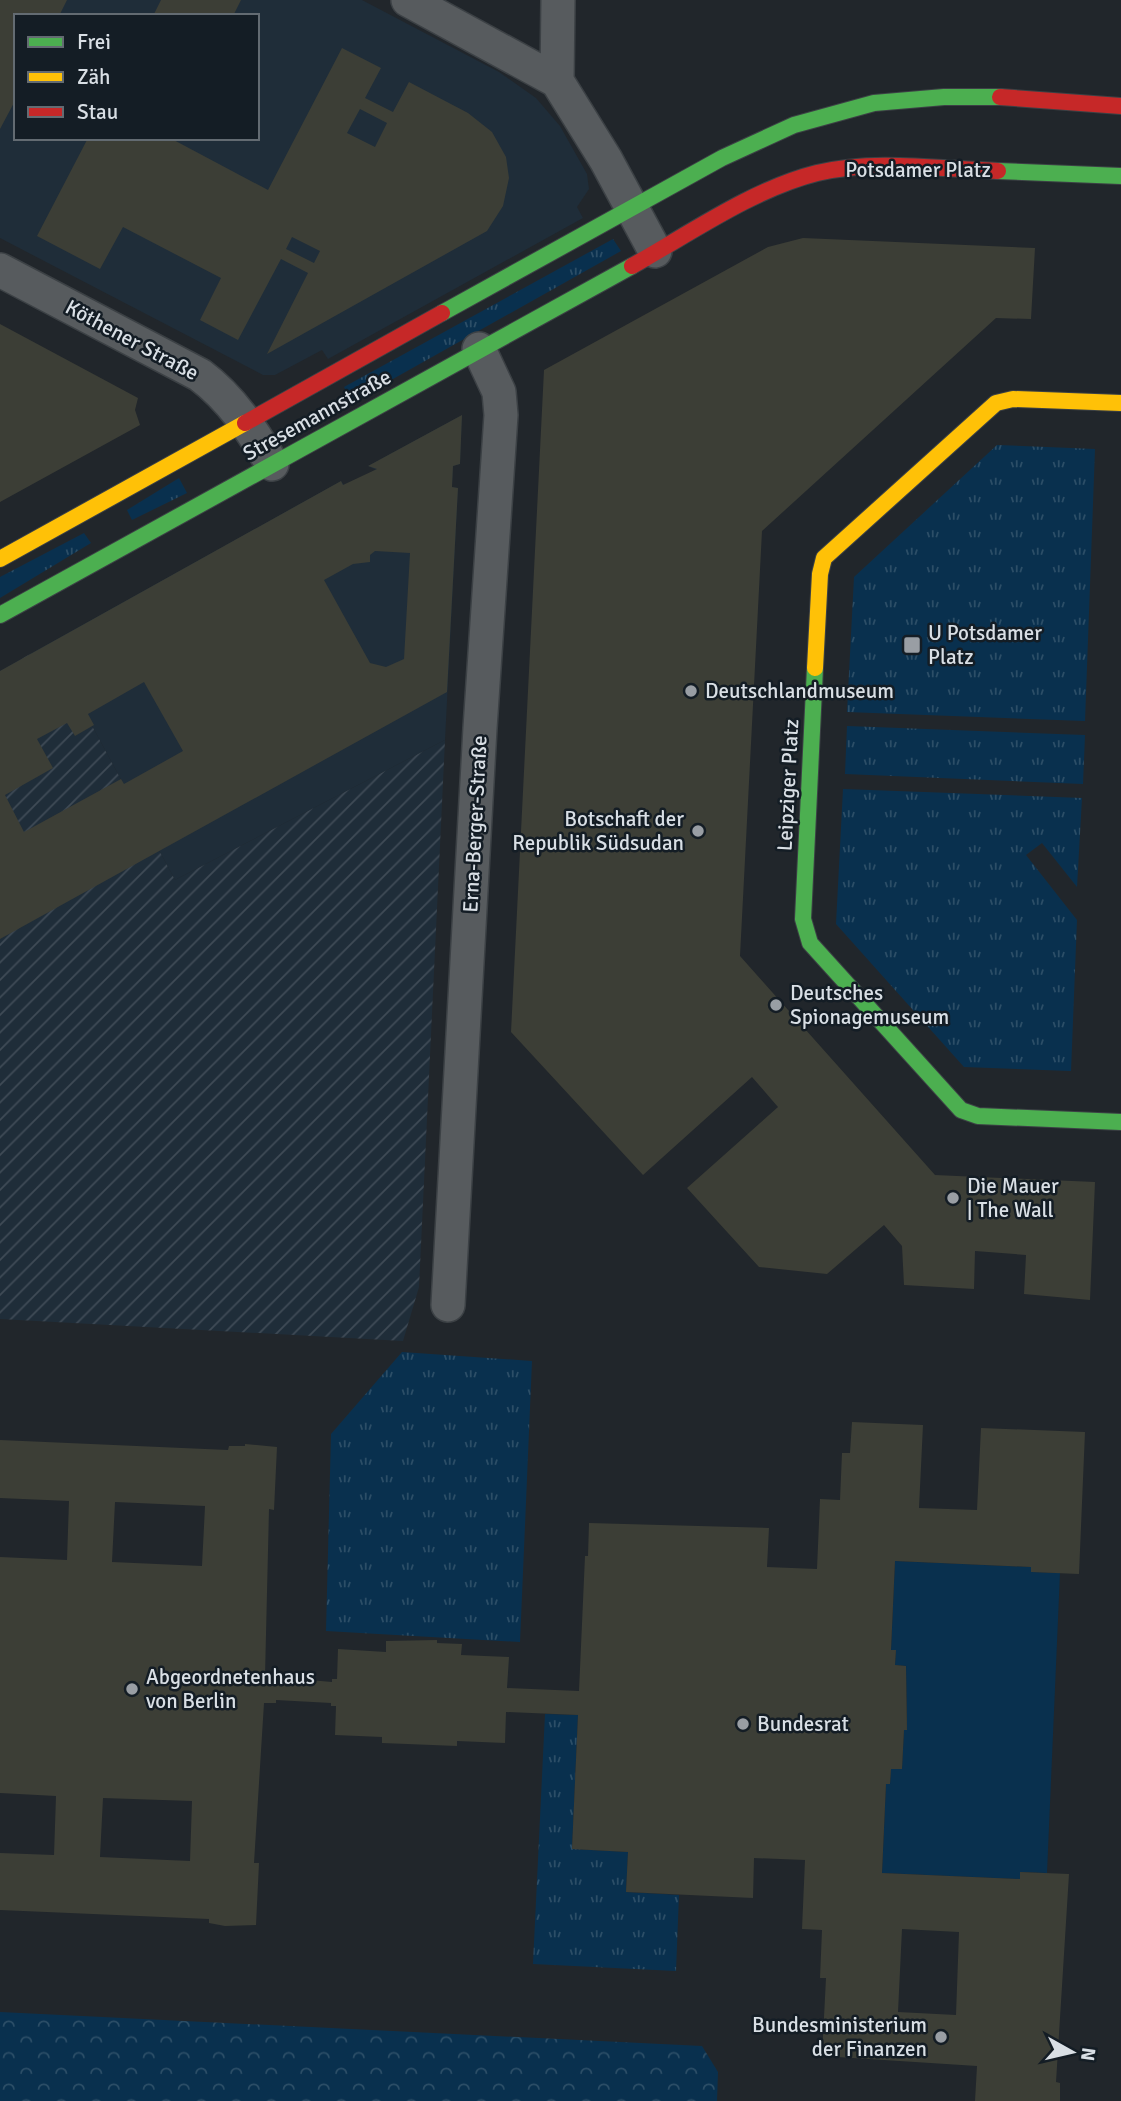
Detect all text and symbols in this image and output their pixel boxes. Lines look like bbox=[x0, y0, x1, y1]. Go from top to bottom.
legend bbox=[14, 14, 259, 140]
text: Frei bbox=[77, 29, 111, 55]
text: Zäh bbox=[77, 64, 111, 90]
text: Stau bbox=[77, 99, 118, 125]
street label: Potsdamer Platz bbox=[845, 157, 991, 183]
street label: Köthener Straße bbox=[61, 294, 203, 386]
street label: Stresemannstraße bbox=[238, 364, 396, 466]
place label: U Potsdamer Platz bbox=[928, 620, 1042, 670]
marker: U Potsdamer Platz bbox=[902, 635, 922, 655]
place label: Deutschlandmuseum bbox=[705, 678, 894, 704]
marker: Deutschlandmuseum bbox=[683, 683, 699, 699]
street label: Leipziger Platz bbox=[772, 718, 804, 852]
street label: Erna-Berger-Straße bbox=[457, 735, 493, 913]
place label: Botschaft der Republik Südsudan bbox=[512, 806, 684, 856]
marker: Botschaft der Republik Südsudan bbox=[690, 823, 706, 839]
place label: Deutsches Spionagemuseum bbox=[790, 980, 949, 1030]
marker: Deutsches Spionagemuseum bbox=[768, 997, 784, 1013]
place label: Die Mauer | The Wall bbox=[967, 1173, 1059, 1223]
marker: Die Mauer | The Wall bbox=[945, 1190, 961, 1206]
place label: Abgeordnetenhaus von Berlin bbox=[146, 1664, 315, 1714]
marker: Abgeordnetenhaus von Berlin bbox=[124, 1681, 140, 1697]
place label: Bundesrat bbox=[757, 1711, 849, 1737]
marker: Bundesrat bbox=[735, 1716, 751, 1732]
place label: Bundesministerium der Finanzen bbox=[752, 2012, 927, 2062]
north arrow bbox=[1037, 2017, 1107, 2087]
marker: Bundesministerium der Finanzen bbox=[933, 2029, 949, 2045]
text: N bbox=[1075, 2046, 1101, 2062]

